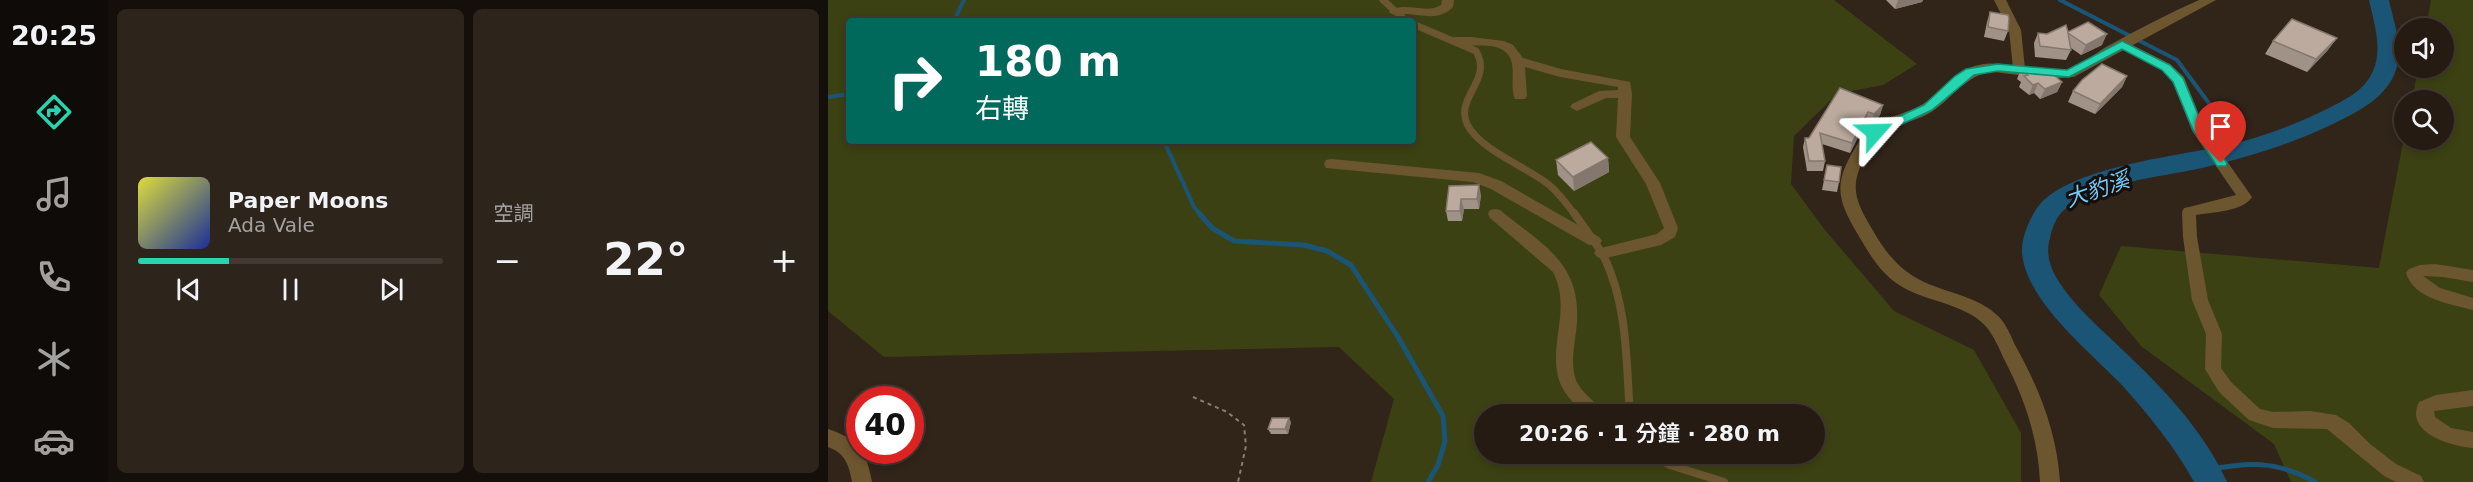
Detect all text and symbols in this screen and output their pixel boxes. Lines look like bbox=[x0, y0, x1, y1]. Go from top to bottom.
map controls bbox=[2394, 18, 2454, 150]
button: sound bbox=[2394, 18, 2454, 78]
text: 20:25 bbox=[11, 20, 97, 51]
text: 180 m bbox=[975, 37, 1121, 86]
icon: right bbox=[876, 42, 954, 120]
button: search bbox=[2394, 90, 2454, 150]
icon: directions bbox=[33, 91, 75, 133]
text: 右轉 bbox=[975, 93, 1029, 124]
position arrow bbox=[1843, 100, 1907, 164]
pin bbox=[2195, 101, 2246, 163]
icon: arrive bbox=[2204, 110, 2237, 143]
water label: 大豹溪 bbox=[2062, 166, 2135, 212]
icon: music bbox=[33, 173, 75, 215]
text: Paper Moons bbox=[228, 188, 388, 213]
text: 空調 bbox=[494, 201, 534, 225]
text: Ada Vale bbox=[228, 213, 315, 237]
text: 22° bbox=[603, 233, 688, 286]
text: − bbox=[494, 241, 521, 280]
text: + bbox=[770, 241, 798, 280]
icon: phone bbox=[33, 256, 75, 298]
icon: previous bbox=[172, 273, 205, 306]
icon: pause bbox=[274, 273, 307, 306]
icon: next bbox=[375, 273, 408, 306]
icon: climate bbox=[33, 338, 75, 380]
speed limit sign: 40 bbox=[846, 386, 924, 464]
icon: car bbox=[33, 420, 75, 462]
text: 20:26 · 1 分鐘 · 280 m bbox=[1519, 421, 1780, 446]

